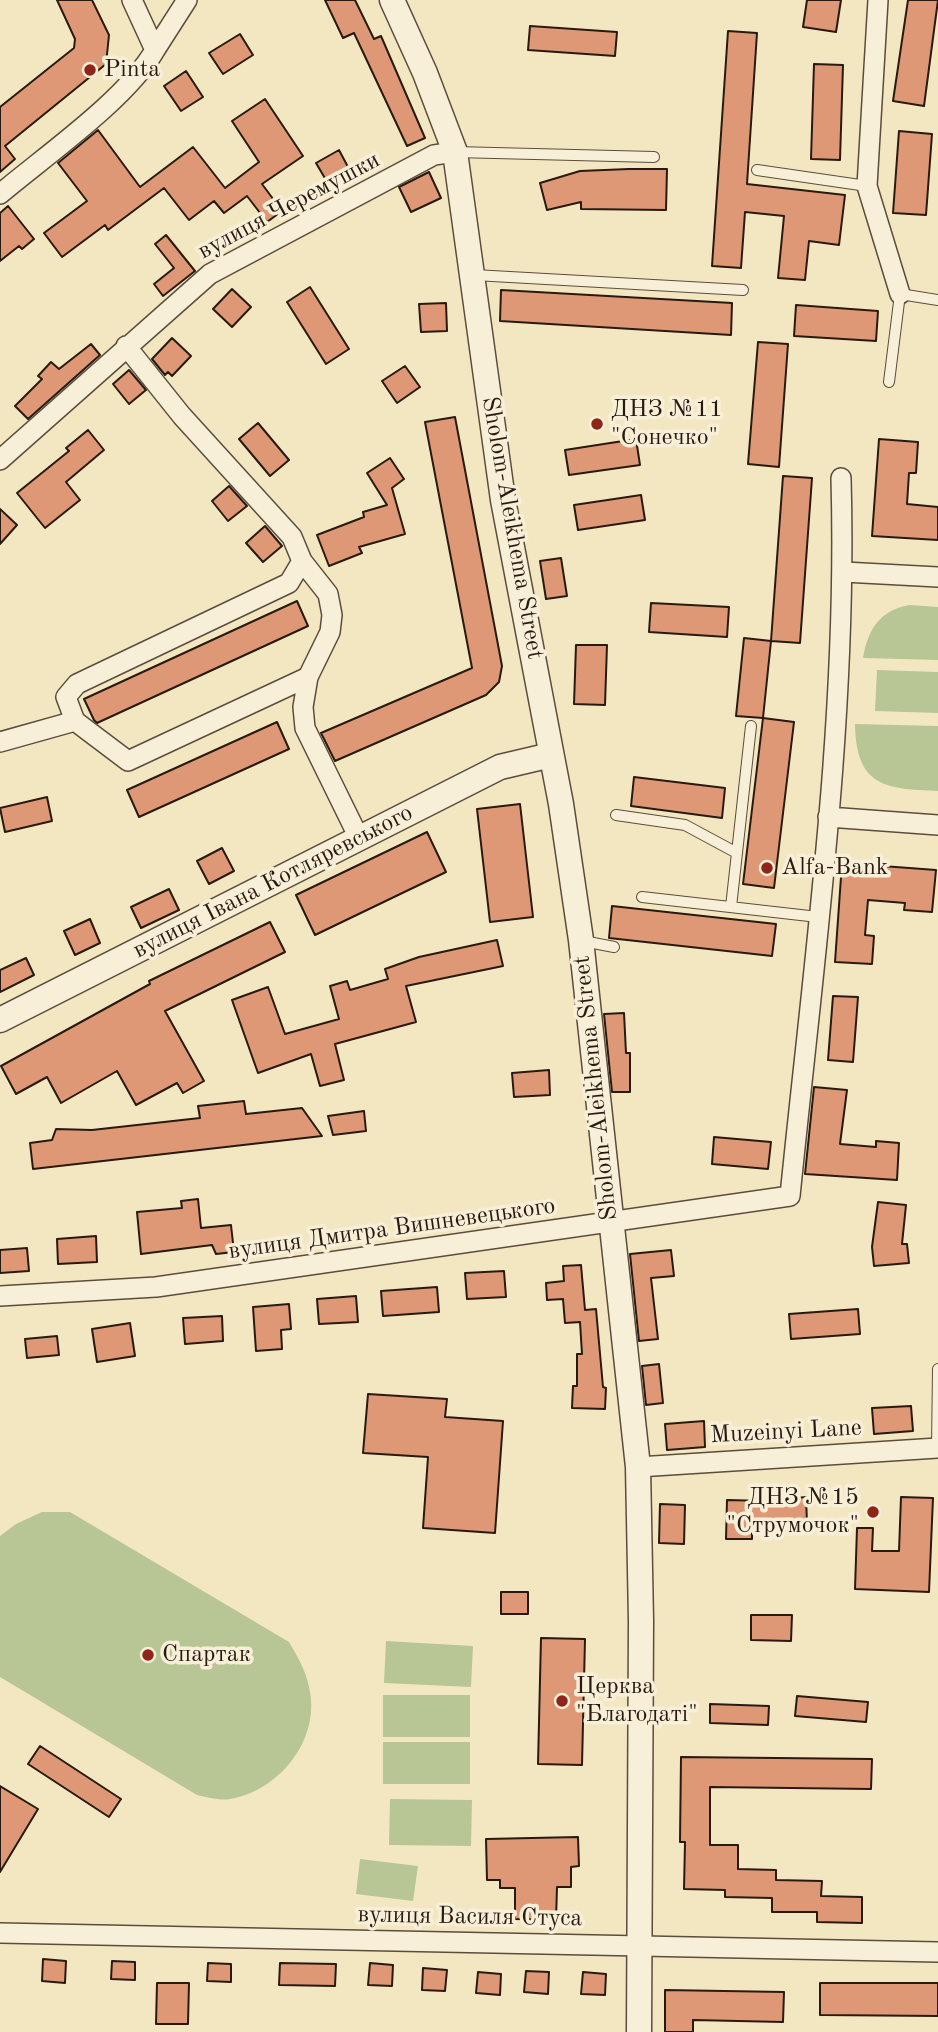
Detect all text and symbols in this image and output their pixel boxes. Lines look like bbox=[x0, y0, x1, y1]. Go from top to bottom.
place label: Pinta bbox=[104, 56, 160, 84]
marker: Pinta bbox=[82, 62, 98, 78]
street label: вулиця Черемушки bbox=[193, 146, 385, 266]
street label: Sholom-Aleikhema Street bbox=[475, 394, 549, 662]
place label: ДНЗ №11 "Сонечко" bbox=[611, 396, 723, 452]
marker: ДНЗ №11 "Сонечко" bbox=[589, 416, 605, 432]
street label: вулиця Івана Котляревського bbox=[128, 799, 418, 965]
place label: Alfa-Bank bbox=[781, 854, 888, 882]
marker: Alfa-Bank bbox=[759, 860, 775, 876]
street label: Sholom-Aleikhema Street bbox=[568, 954, 624, 1222]
street label: вулиця Дмитра Вишневецького bbox=[227, 1192, 557, 1266]
street label: Muzeinyi Lane bbox=[709, 1414, 863, 1450]
place label: ДНЗ №15 "Струмочок" bbox=[726, 1484, 859, 1540]
marker: ДНЗ №15 "Струмочок" bbox=[865, 1504, 881, 1520]
place label: Спартак bbox=[162, 1641, 251, 1669]
marker: Спартак bbox=[140, 1647, 156, 1663]
place label: Церква "Благодаті" bbox=[576, 1673, 698, 1729]
marker: Церква "Благодаті" bbox=[554, 1693, 570, 1709]
street label: вулиця Василя Стуса bbox=[357, 1901, 583, 1933]

